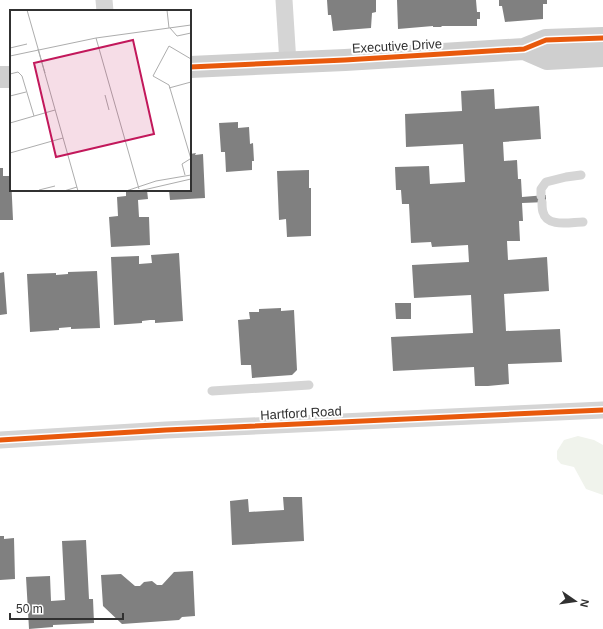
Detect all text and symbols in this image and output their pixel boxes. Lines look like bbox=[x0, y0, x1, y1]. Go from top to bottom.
inset map bbox=[10, 10, 191, 191]
street label: Executive Drive bbox=[352, 36, 442, 56]
street label: Hartford Road bbox=[260, 403, 342, 423]
north arrow bbox=[555, 581, 595, 621]
scale bar bbox=[10, 595, 123, 621]
text: N bbox=[578, 598, 591, 609]
text: 50 m bbox=[16, 602, 43, 616]

